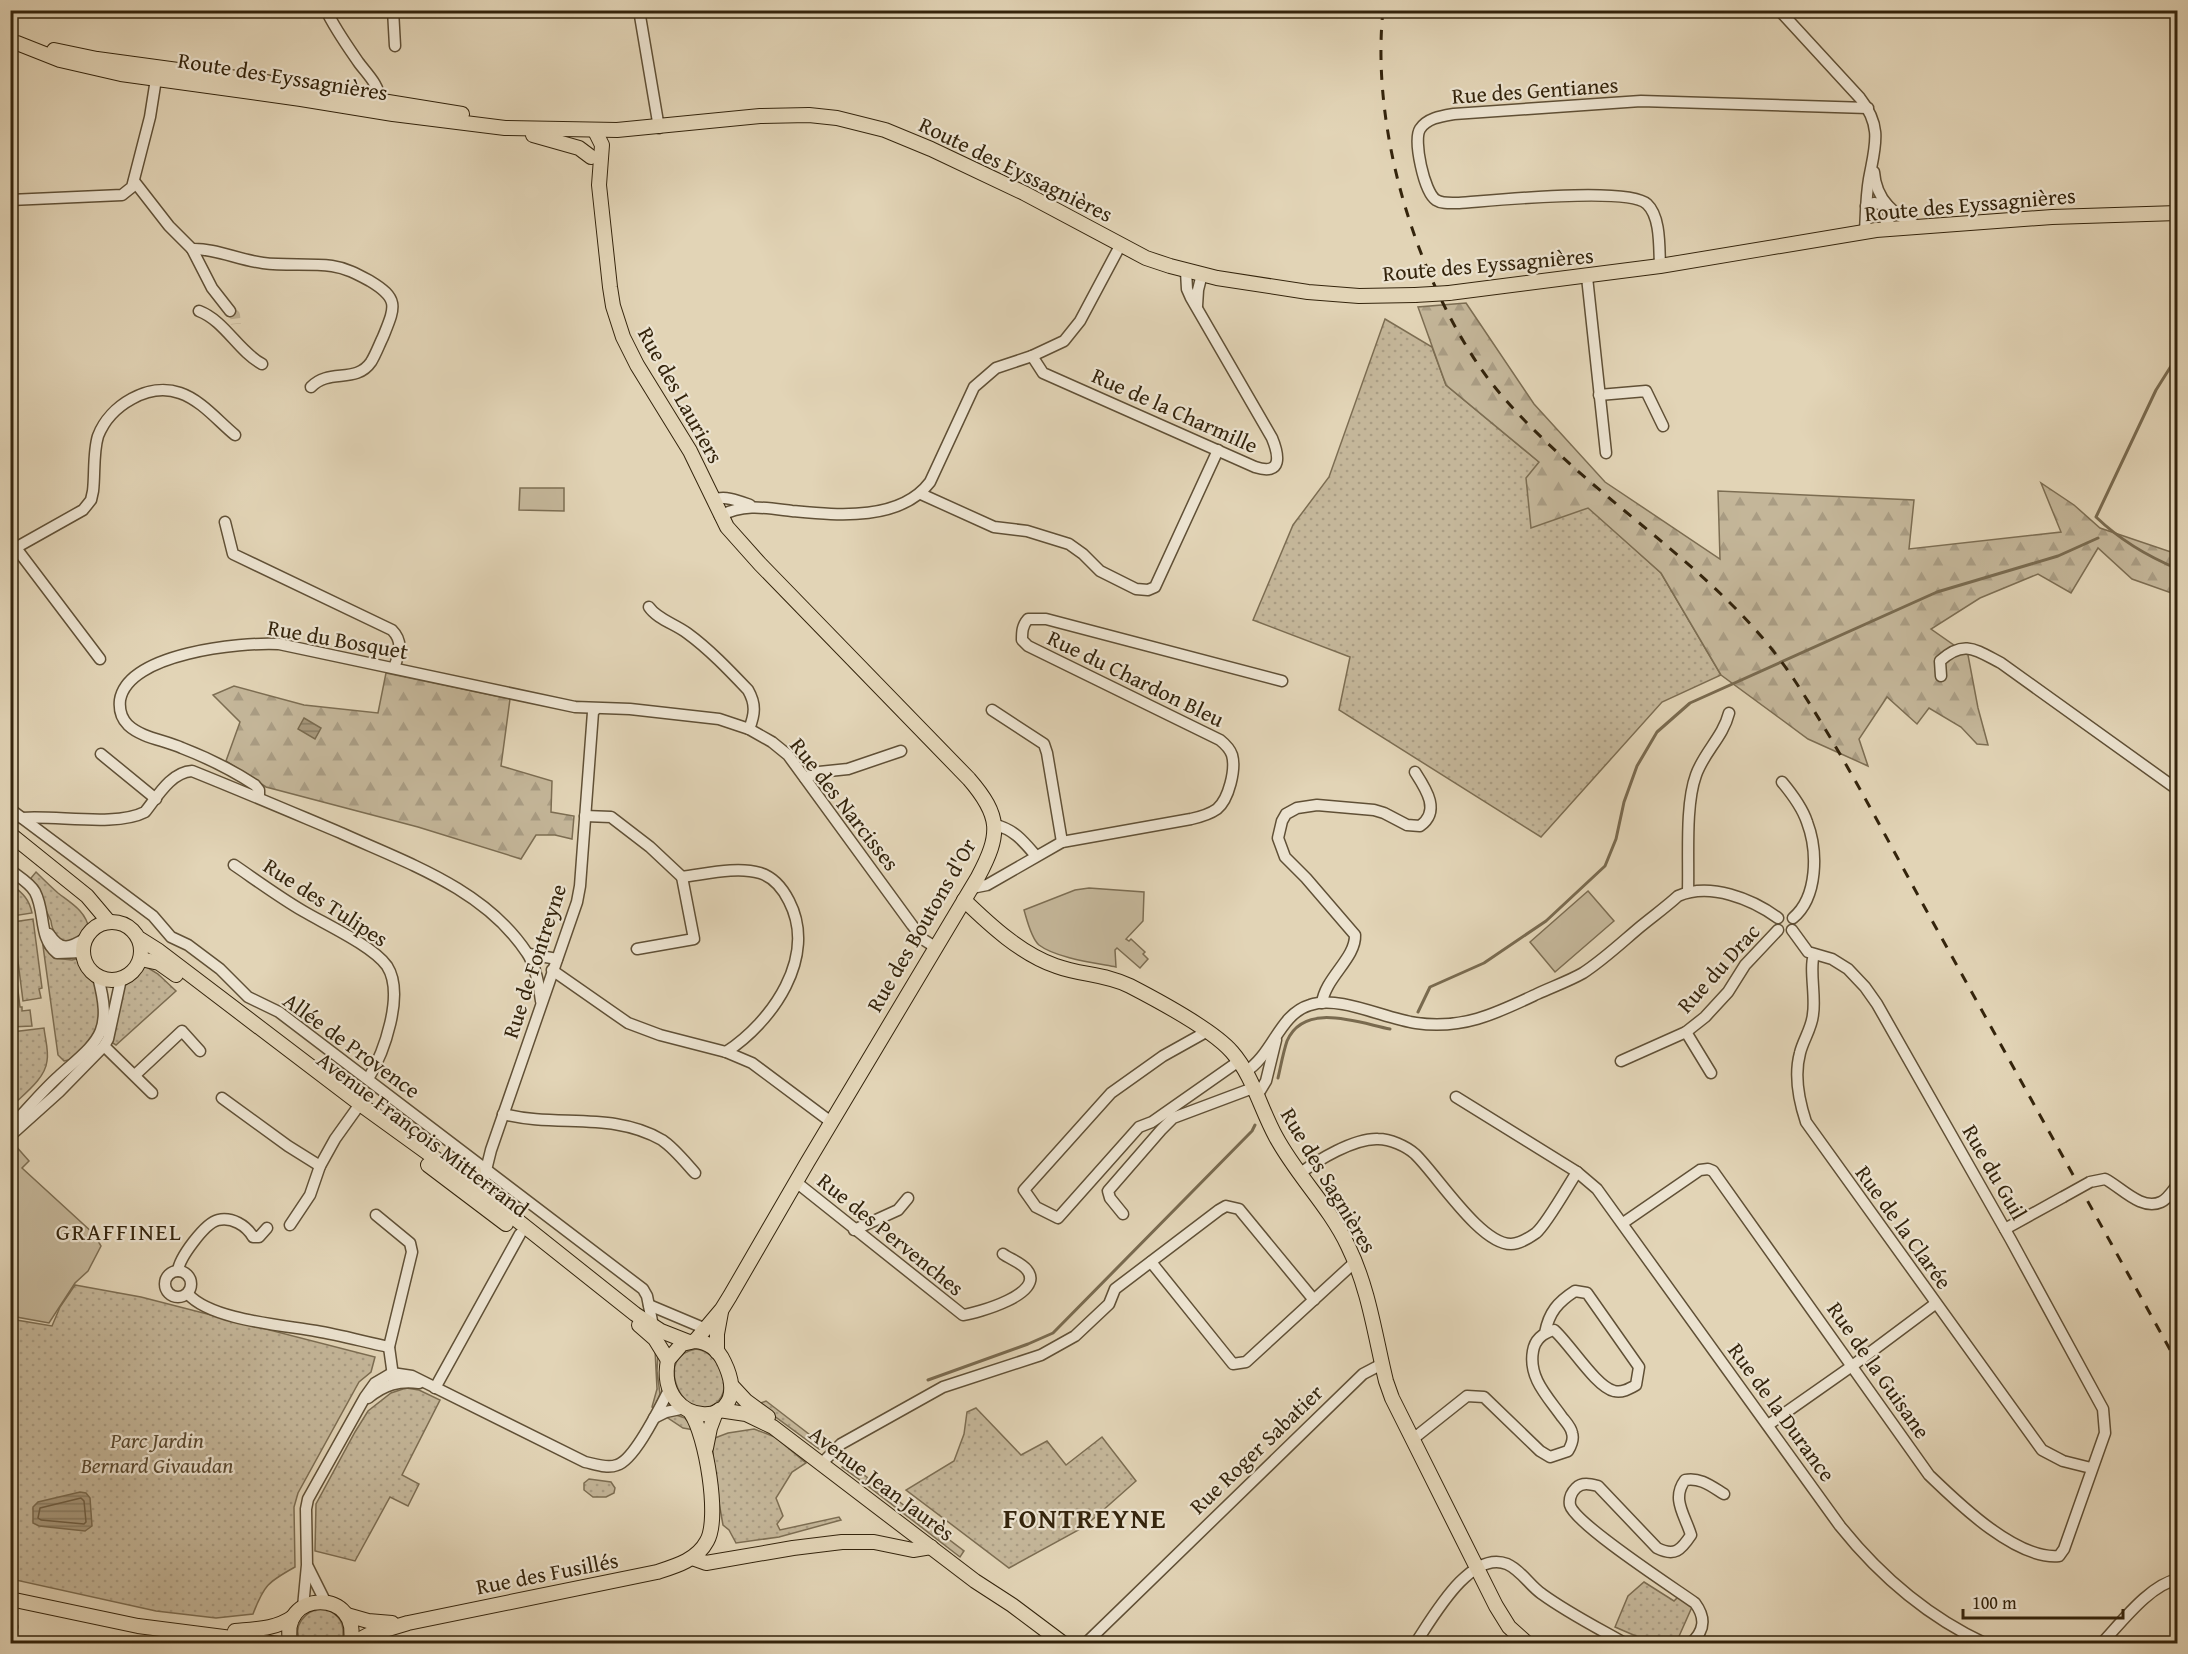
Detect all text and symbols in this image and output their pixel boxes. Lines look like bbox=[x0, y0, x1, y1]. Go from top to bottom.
street label: Route des Eyssagnières bbox=[176, 44, 390, 108]
street label: Rue des Gentianes bbox=[1451, 68, 1619, 112]
street label: Route des Eyssagnières bbox=[914, 108, 1118, 230]
street label: Route des Eyssagnières bbox=[1863, 179, 2077, 229]
street label: Route des Eyssagnières bbox=[1381, 239, 1595, 289]
street label: Rue des Lauriers bbox=[630, 321, 732, 469]
street label: Rue de la Charmille bbox=[1087, 359, 1263, 461]
street label: Rue du Bosquet bbox=[265, 611, 411, 667]
street label: Rue du Chardon Bleu bbox=[1042, 621, 1230, 735]
street label: Rue des Narcisses bbox=[783, 731, 907, 877]
street label: Rue des Boutons d'Or bbox=[858, 832, 984, 1018]
street label: Rue des Tulipes bbox=[257, 850, 395, 954]
street label: Rue de Fontreyne bbox=[494, 880, 574, 1042]
street label: Rue du Drac bbox=[1669, 916, 1767, 1020]
street label: Allée de Provence bbox=[277, 984, 427, 1106]
street label: Avenue François Mitterrand bbox=[310, 1044, 536, 1225]
street label: Rue des Sagnières bbox=[1273, 1101, 1385, 1259]
street label: Rue du Guil bbox=[1955, 1118, 2035, 1226]
street label: Rue de la Clarée bbox=[1848, 1158, 1960, 1296]
street label: Rue des Pervenches bbox=[811, 1165, 971, 1303]
district label: GRAFFINEL bbox=[56, 1214, 182, 1249]
street label: Rue de la Guisane bbox=[1820, 1295, 1938, 1445]
street label: Rue de la Durance bbox=[1721, 1336, 1843, 1488]
street label: Rue Roger Sabatier bbox=[1182, 1377, 1330, 1521]
street label: Avenue Jean Jaurès bbox=[803, 1418, 961, 1548]
park label: Parc Jardin Bernard Givaudan bbox=[80, 1424, 233, 1481]
district label: FONTREYNE bbox=[1003, 1497, 1167, 1538]
street label: Rue des Fusillés bbox=[473, 1544, 621, 1602]
scale bar bbox=[1963, 1582, 2124, 1620]
text: 100 m bbox=[1972, 1589, 2017, 1616]

